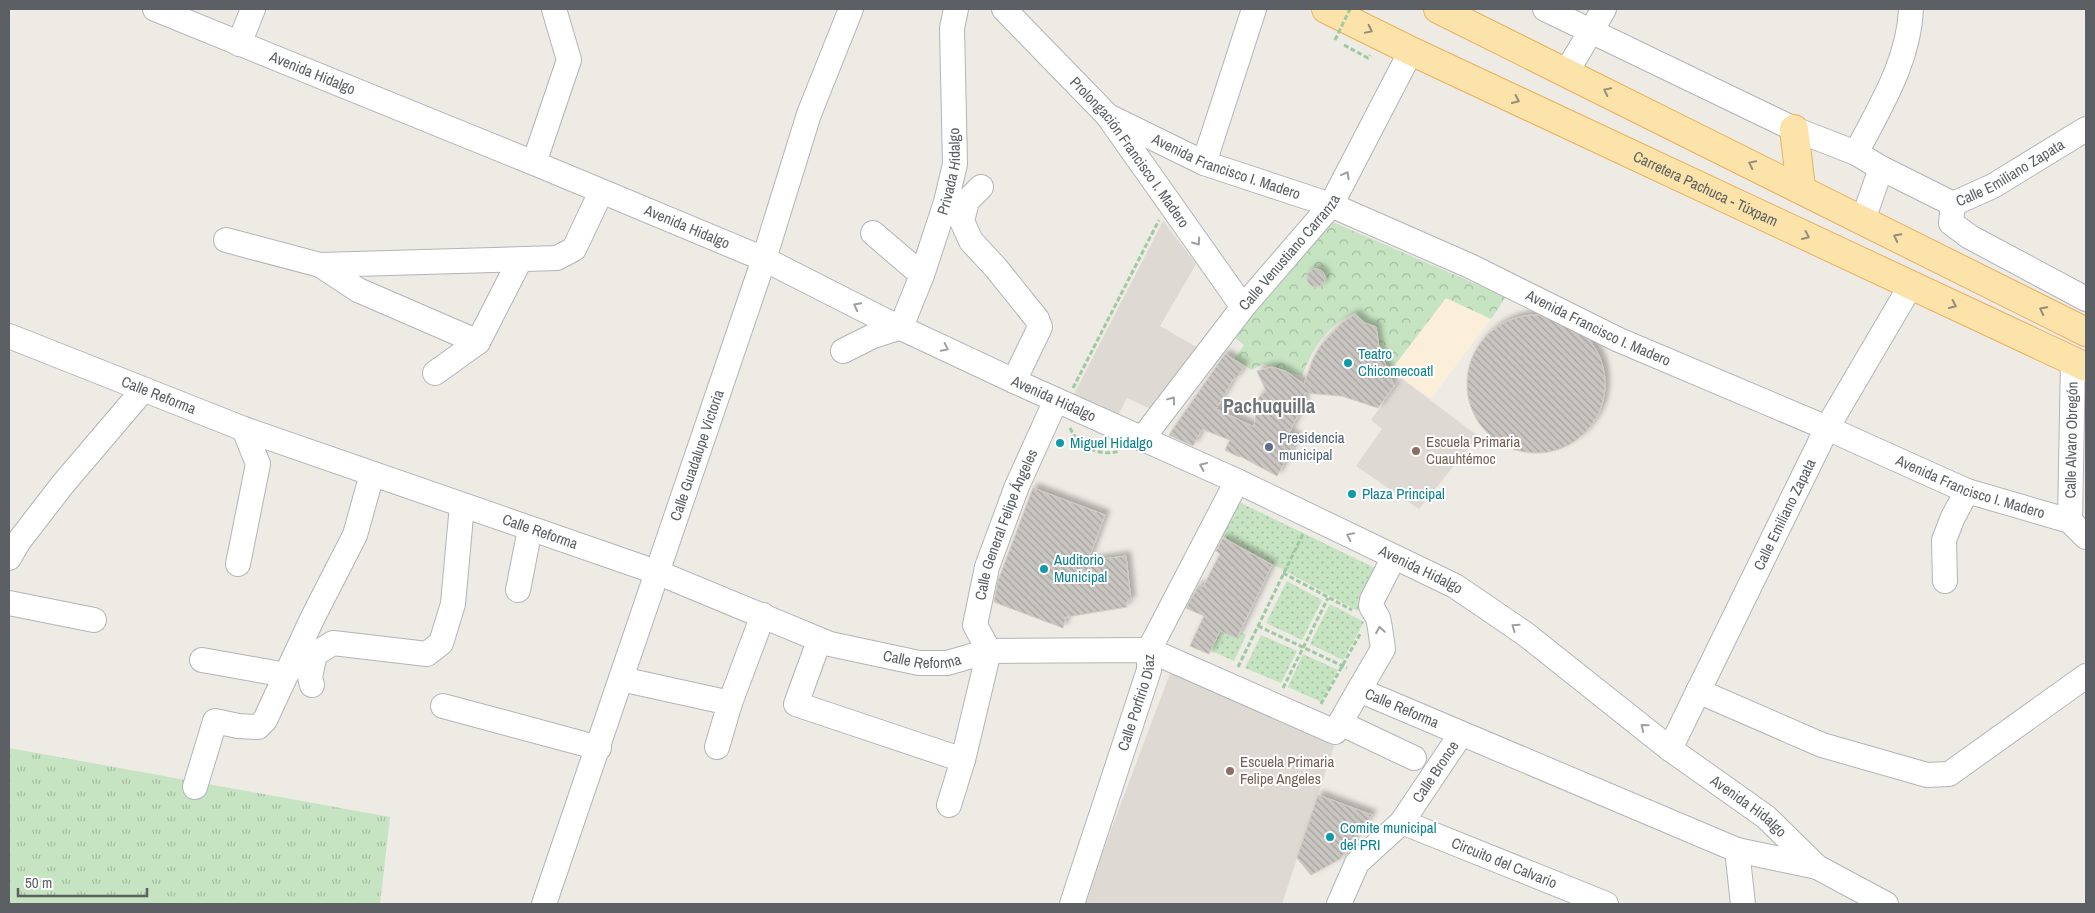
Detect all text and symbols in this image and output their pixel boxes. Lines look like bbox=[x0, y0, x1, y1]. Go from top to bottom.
one-way arrow bbox=[1364, 24, 1373, 34]
street label: Avenida Hidalgo bbox=[266, 45, 359, 99]
street label: Prolongación Francisco I. Madero bbox=[1065, 72, 1195, 232]
one-way arrow bbox=[1603, 87, 1612, 98]
one-way arrow bbox=[1511, 94, 1520, 105]
street label: Privada Hidalgo bbox=[931, 127, 965, 218]
street label: Avenida Francisco I. Madero bbox=[1148, 128, 1304, 204]
street label: Calle Emiliano Zapata bbox=[1952, 134, 2068, 211]
street label: Carretera Pachuca - Túxpam bbox=[1630, 146, 1781, 231]
one-way arrow bbox=[1749, 160, 1758, 170]
one-way arrow bbox=[1340, 172, 1350, 181]
street label: Calle Venustiano Carranza bbox=[1234, 190, 1345, 315]
street label: Avenida Hidalgo bbox=[640, 199, 733, 254]
one-way arrow bbox=[1801, 230, 1810, 240]
one-way arrow bbox=[1894, 233, 1903, 243]
one-way arrow bbox=[1191, 236, 1200, 246]
street label: Avenida Francisco I. Madero bbox=[1522, 284, 1674, 371]
one-way arrow bbox=[1948, 298, 1957, 309]
one-way arrow bbox=[853, 302, 862, 313]
one-way arrow bbox=[2039, 306, 2048, 316]
one-way arrow bbox=[940, 342, 949, 353]
place label: Teatro Chicomecoatl bbox=[1358, 343, 1433, 381]
marker: Teatro Chicomecoatl bbox=[1342, 357, 1354, 369]
street label: Avenida Hidalgo bbox=[1007, 370, 1100, 427]
street label: Calle Reforma bbox=[118, 371, 199, 419]
street label: Calle Alvaro Obregón bbox=[2059, 381, 2083, 499]
street label: Calle Guadalupe Victoria bbox=[664, 387, 729, 524]
district label: Pachuquilla bbox=[1223, 392, 1315, 419]
one-way arrow bbox=[1166, 397, 1174, 406]
place label: Presidencia municipal bbox=[1279, 427, 1345, 465]
place label: Escuela Primaria Cuauhtémoc bbox=[1426, 431, 1520, 469]
place label: Miguel Hidalgo bbox=[1070, 432, 1153, 453]
marker: Miguel Hidalgo bbox=[1054, 437, 1066, 449]
marker: Presidencia municipal bbox=[1263, 441, 1275, 453]
marker: Escuela Primaria Cuauhtémoc bbox=[1410, 445, 1422, 457]
street label: Calle General Felipe Ángeles bbox=[969, 446, 1042, 602]
street label: Avenida Francisco I. Madero bbox=[1892, 449, 2048, 523]
street label: Calle Emiliano Zapata bbox=[1748, 455, 1820, 574]
one-way arrow bbox=[1199, 462, 1208, 472]
place label: Plaza Principal bbox=[1362, 483, 1445, 504]
marker: Plaza Principal bbox=[1346, 488, 1358, 500]
street label: Calle Reforma bbox=[500, 508, 581, 554]
one-way arrow bbox=[1346, 532, 1355, 542]
street label: Avenida Hidalgo bbox=[1375, 540, 1468, 599]
place label: Auditorio Municipal bbox=[1053, 549, 1107, 587]
marker: Auditorio Municipal bbox=[1038, 563, 1050, 575]
one-way arrow bbox=[1512, 624, 1521, 633]
one-way arrow bbox=[1375, 626, 1386, 634]
street label: Calle Reforma bbox=[881, 645, 964, 674]
street label: Calle Porfirio Díaz bbox=[1112, 654, 1159, 754]
street label: Calle Reforma bbox=[1362, 683, 1442, 733]
one-way arrow bbox=[1640, 724, 1649, 733]
street label: Calle Bronce bbox=[1407, 736, 1464, 807]
place label: Escuela Primaria Felipe Angeles bbox=[1240, 751, 1334, 789]
marker: Escuela Primaria Felipe Angeles bbox=[1224, 765, 1236, 777]
street label: Avenida Hidalgo bbox=[1706, 769, 1792, 842]
place label: Comite municipal del PRI bbox=[1340, 817, 1436, 855]
marker: Comite municipal del PRI bbox=[1324, 831, 1336, 843]
street label: Circuito del Calvario bbox=[1448, 832, 1560, 893]
scale bar bbox=[18, 866, 146, 898]
text: 50 m bbox=[25, 872, 52, 893]

